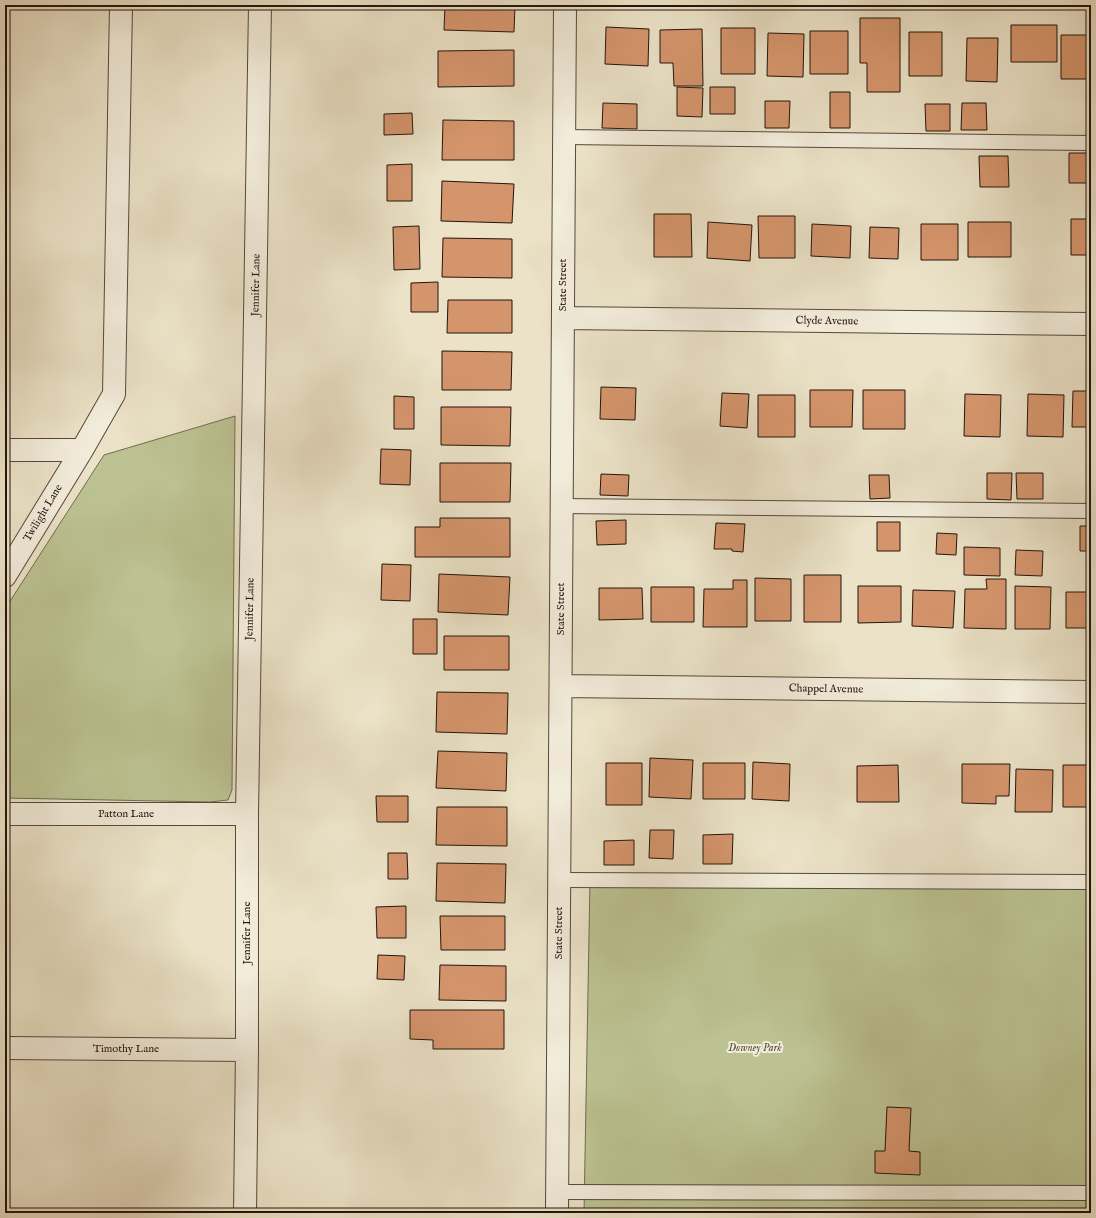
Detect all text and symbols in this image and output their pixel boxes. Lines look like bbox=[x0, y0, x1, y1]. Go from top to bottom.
street label: Jennifer Lane bbox=[248, 253, 264, 319]
street label: State Street bbox=[556, 258, 570, 311]
street label: Clyde Avenue bbox=[795, 313, 859, 329]
street label: Twilight Lane bbox=[20, 482, 66, 544]
street label: Jennifer Lane bbox=[242, 577, 258, 643]
street label: State Street bbox=[554, 582, 568, 635]
street label: Chappel Avenue bbox=[789, 681, 863, 697]
street label: Patton Lane bbox=[98, 807, 154, 821]
street label: Jennifer Lane bbox=[240, 902, 254, 966]
street label: State Street bbox=[552, 906, 566, 959]
park label: Downey Park bbox=[728, 1041, 782, 1055]
street label: Timothy Lane bbox=[93, 1042, 159, 1056]

